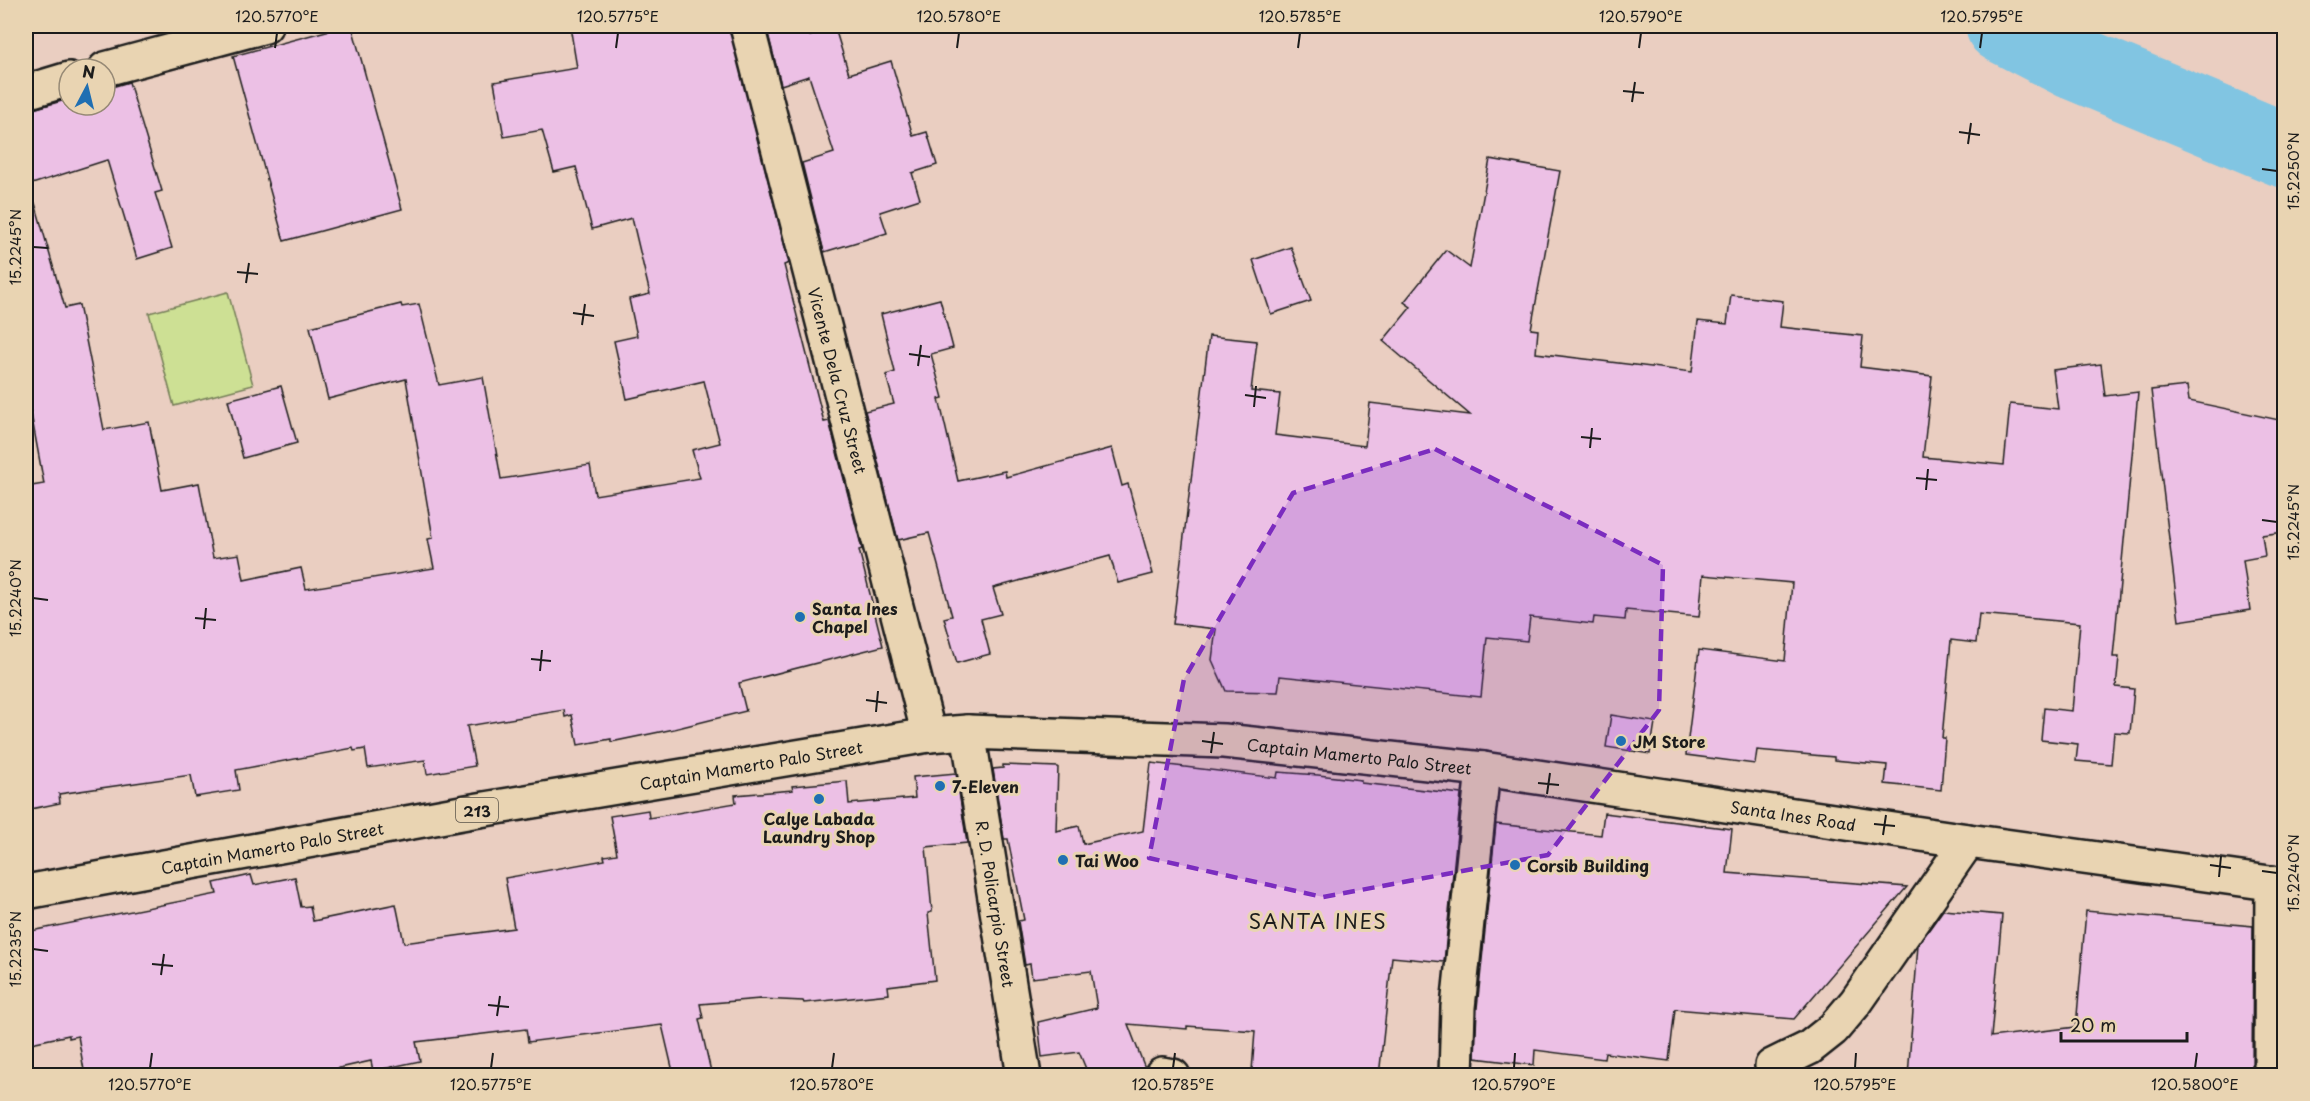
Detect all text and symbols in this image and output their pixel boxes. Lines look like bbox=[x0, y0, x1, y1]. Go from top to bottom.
text: 120.5770°E bbox=[235, 4, 319, 27]
text: 120.5775°E bbox=[577, 4, 659, 27]
text: 120.5780°E bbox=[917, 4, 1001, 27]
text: 120.5785°E bbox=[1259, 4, 1341, 27]
text: 120.5790°E bbox=[1599, 4, 1683, 27]
text: 120.5795°E bbox=[1941, 4, 2023, 27]
north arrow bbox=[57, 57, 117, 117]
text: N bbox=[81, 58, 97, 84]
text: 15.2250°N bbox=[2281, 132, 2304, 210]
text: 15.2245°N bbox=[3, 209, 26, 285]
street label: Vicente Dela Cruz Street bbox=[803, 285, 874, 477]
text: 15.2245°N bbox=[2281, 484, 2304, 560]
text: 15.2240°N bbox=[3, 559, 26, 637]
place label: Santa Ines Chapel bbox=[812, 596, 898, 638]
marker: Santa Ines Chapel bbox=[793, 610, 807, 624]
place label: JM Store bbox=[1633, 729, 1706, 753]
street label: Captain Mamerto Palo Street bbox=[1246, 732, 1473, 780]
street label: Captain Mamerto Palo Street bbox=[638, 734, 864, 795]
marker: JM Store bbox=[1614, 734, 1628, 748]
place label: 7-Eleven bbox=[952, 774, 1019, 798]
marker: 7-Eleven bbox=[933, 779, 947, 793]
marker: Calye Labada Laundry Shop bbox=[812, 792, 826, 806]
street label: Santa Ines Road bbox=[1729, 794, 1857, 836]
road number: 213 bbox=[456, 798, 498, 822]
place label: Calye Labada Laundry Shop bbox=[763, 806, 875, 848]
street label: Captain Mamerto Palo Street bbox=[159, 815, 385, 879]
street label: R. D. Policarpio Street bbox=[971, 818, 1021, 989]
text: 15.2240°N bbox=[2281, 834, 2304, 912]
place label: Tai Woo bbox=[1075, 848, 1139, 872]
marker: Tai Woo bbox=[1056, 853, 1070, 867]
place label: Corsib Building bbox=[1527, 853, 1649, 877]
marker: Corsib Building bbox=[1508, 858, 1522, 872]
district label: SANTA INES bbox=[1249, 906, 1387, 936]
text: 15.2235°N bbox=[3, 911, 26, 987]
scale bar bbox=[2061, 1005, 2187, 1043]
text: 20 m bbox=[2070, 1011, 2116, 1038]
text: 120.5770°E bbox=[108, 1072, 192, 1095]
text: 120.5775°E bbox=[450, 1072, 532, 1095]
text: 120.5780°E bbox=[790, 1072, 874, 1095]
text: 120.5785°E bbox=[1132, 1072, 1214, 1095]
text: 120.5790°E bbox=[1472, 1072, 1556, 1095]
text: 120.5795°E bbox=[1814, 1072, 1896, 1095]
text: 120.5800°E bbox=[2151, 1072, 2239, 1095]

